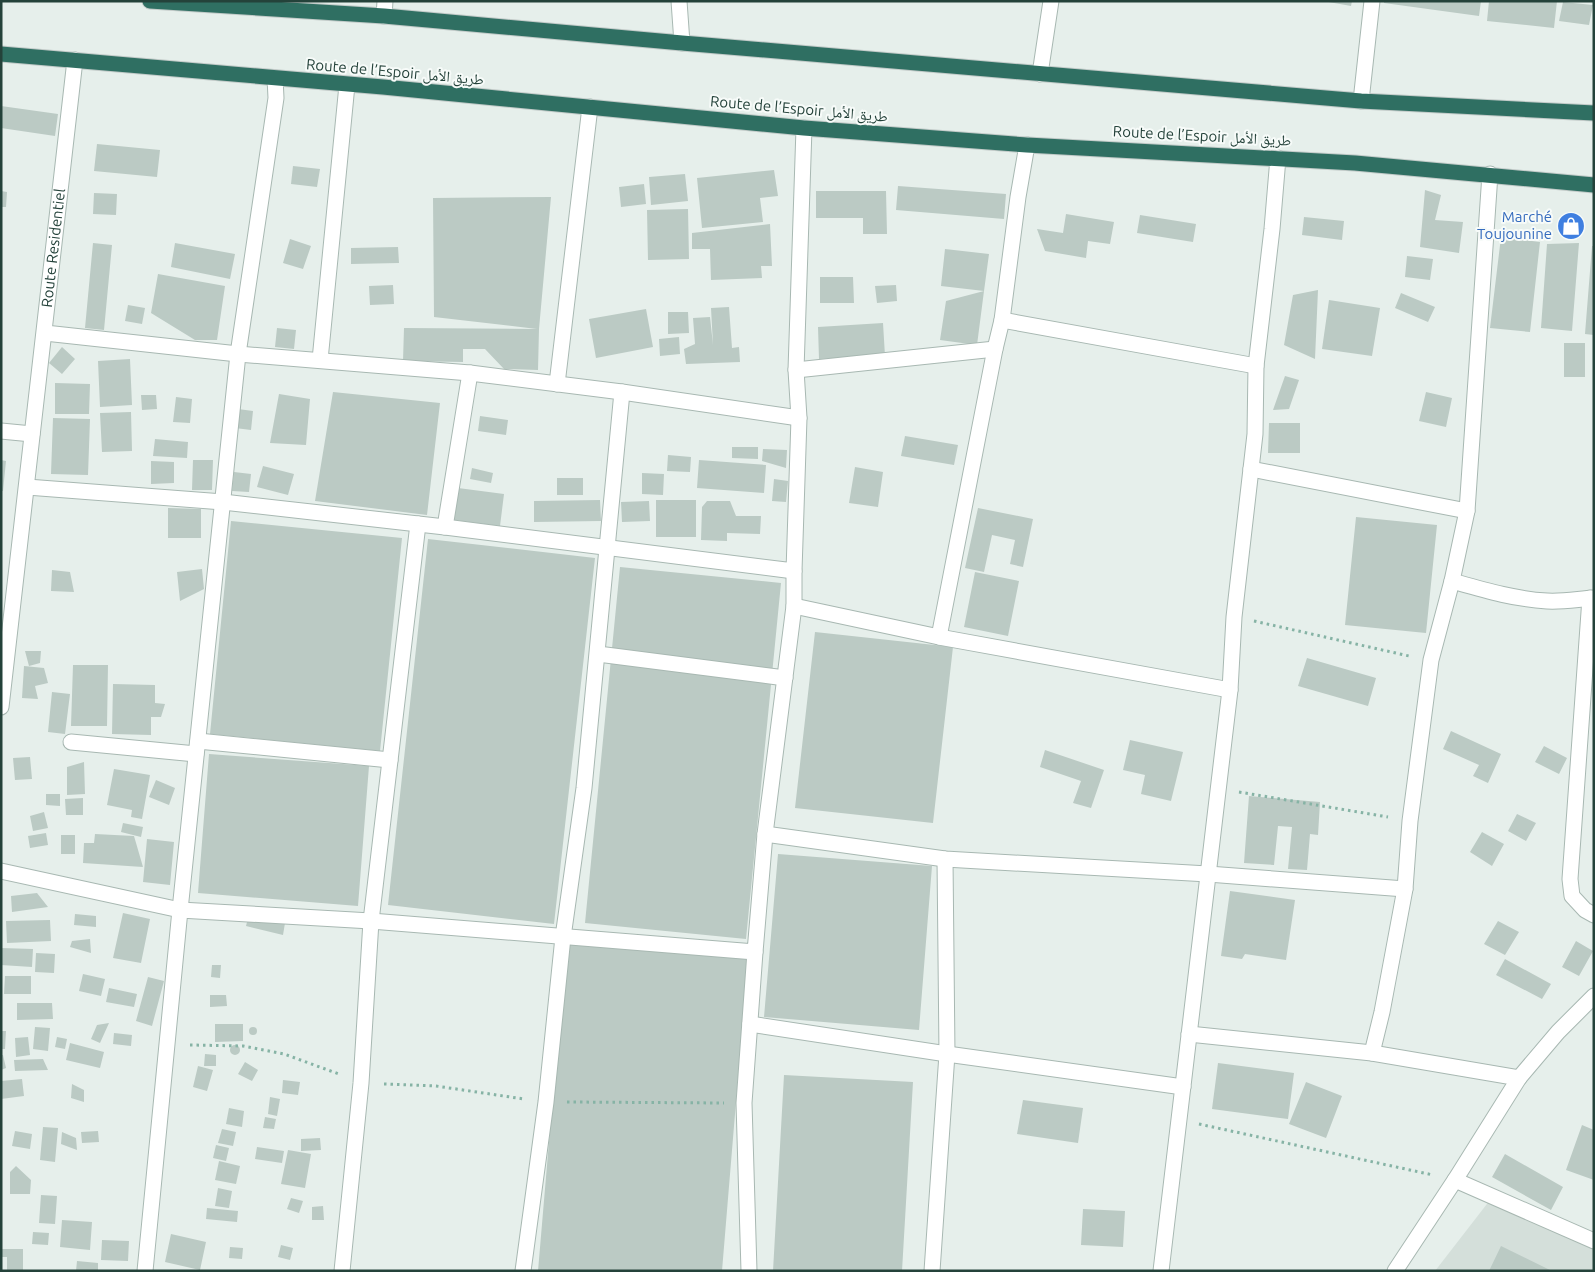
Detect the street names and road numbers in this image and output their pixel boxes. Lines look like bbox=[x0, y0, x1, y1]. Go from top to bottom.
street label: Route de l’Espoir طريق الأمل bbox=[305, 55, 485, 90]
street label: Route de l’Espoir طريق الأمل bbox=[709, 92, 889, 127]
street label: Route de l’Espoir طريق الأمل bbox=[1112, 122, 1292, 151]
street label: Route Residentiel bbox=[38, 188, 68, 308]

